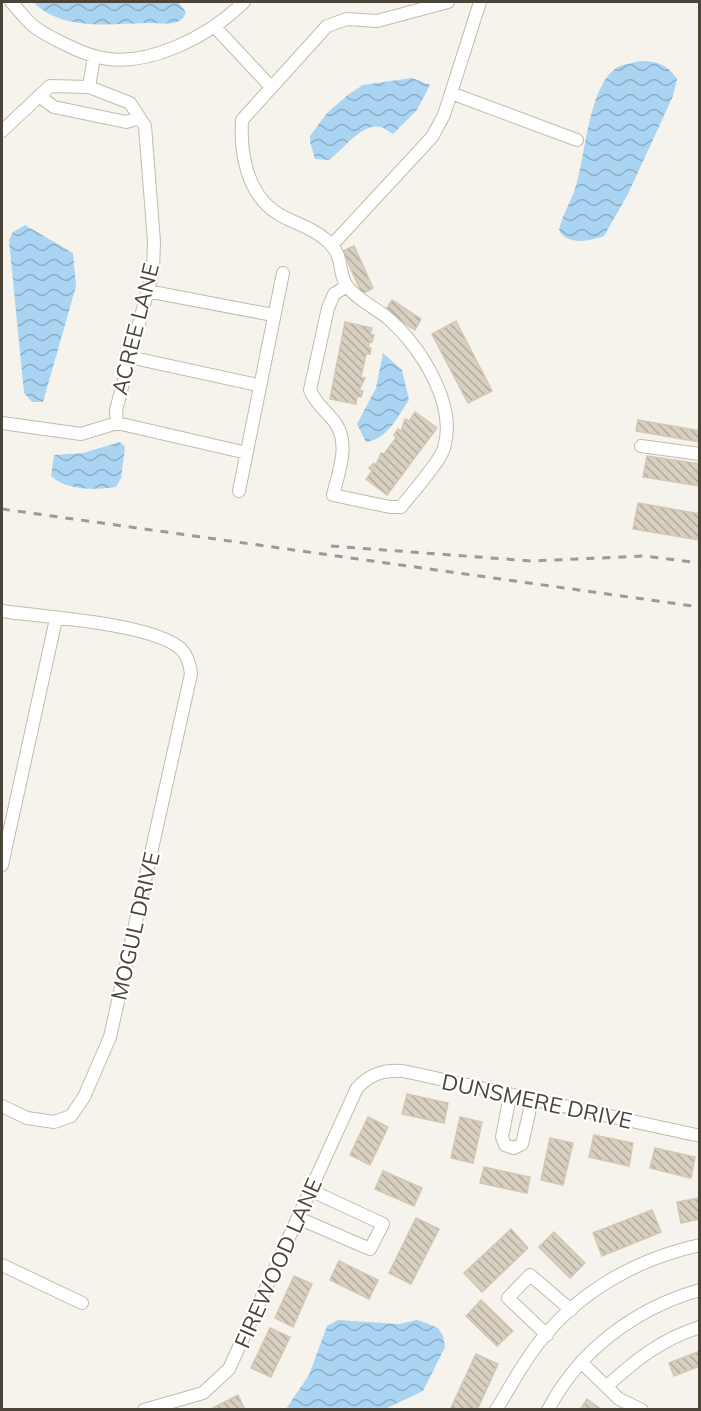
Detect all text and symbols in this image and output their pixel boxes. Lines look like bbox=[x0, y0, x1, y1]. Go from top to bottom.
street label: ACREE LANE bbox=[105, 260, 165, 398]
street label: MOGUL DRIVE bbox=[104, 849, 166, 1003]
street label: DUNSMERE DRIVE bbox=[439, 1067, 635, 1135]
street label: FIREWOOD LANE bbox=[228, 1174, 328, 1352]

